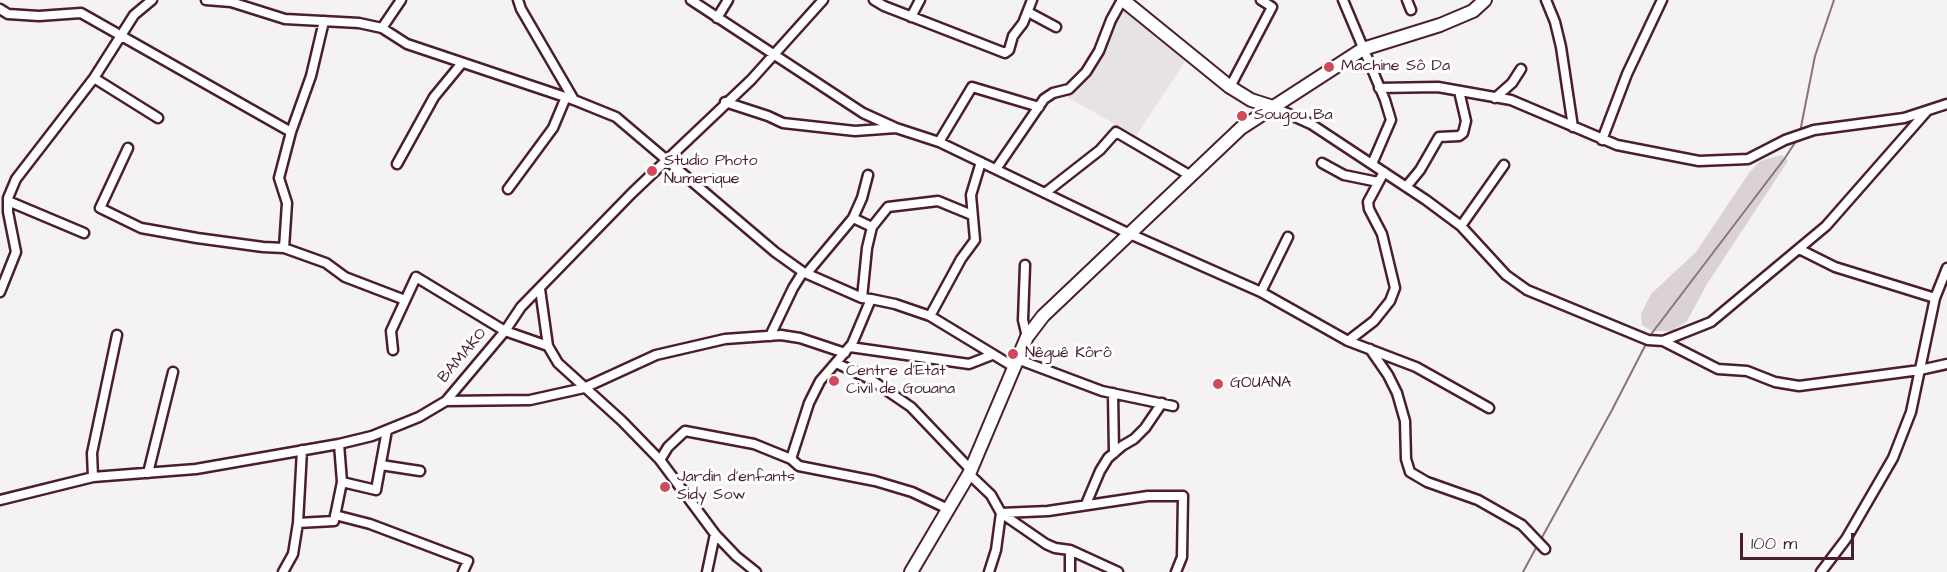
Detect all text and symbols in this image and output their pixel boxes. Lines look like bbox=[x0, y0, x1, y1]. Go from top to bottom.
place label: Machine Sô Da bbox=[1341, 57, 1450, 77]
marker: Machine Sô Da bbox=[1322, 60, 1336, 74]
place label: Sougou Ba bbox=[1254, 106, 1333, 126]
marker: Sougou Ba bbox=[1235, 109, 1249, 123]
place label: Studio Photo Numerique bbox=[664, 152, 758, 190]
marker: Studio Photo Numerique bbox=[645, 164, 659, 178]
street label: BAMAKO bbox=[435, 325, 491, 387]
place label: Nêguê Kôrô bbox=[1025, 344, 1112, 364]
marker: Nêguê Kôrô bbox=[1006, 347, 1020, 361]
place label: Centre d'Etat Civil de Gouana bbox=[846, 362, 955, 400]
marker: Centre d'Etat Civil de Gouana bbox=[827, 374, 841, 388]
place label: GOUANA bbox=[1230, 374, 1291, 394]
marker: GOUANA bbox=[1211, 377, 1225, 391]
place label: Jardin d'enfants Sidy Sow bbox=[677, 468, 795, 506]
marker: Jardin d'enfants Sidy Sow bbox=[658, 480, 672, 494]
scale bar bbox=[1743, 521, 1857, 559]
text: 100 m bbox=[1751, 531, 1797, 556]

